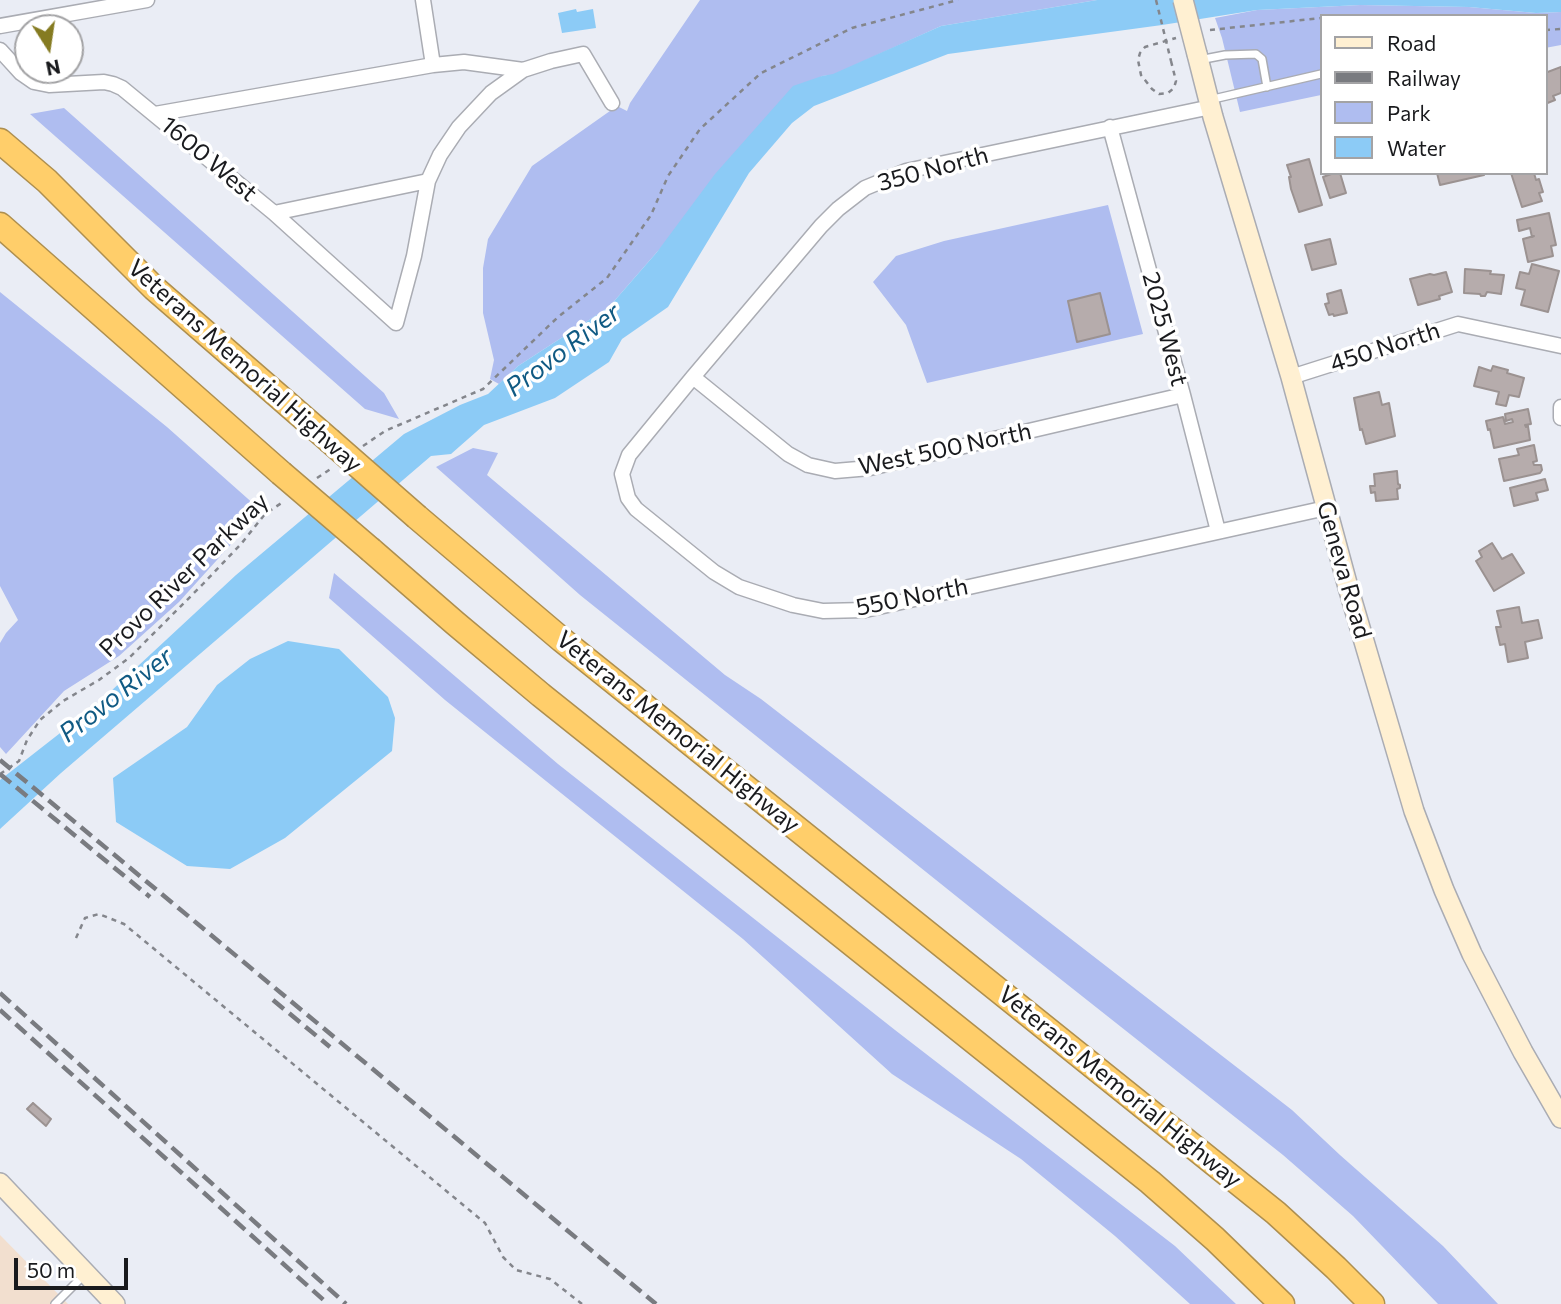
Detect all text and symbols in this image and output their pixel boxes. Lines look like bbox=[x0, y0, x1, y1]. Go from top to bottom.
north arrow bbox=[14, 14, 84, 84]
legend bbox=[1320, 14, 1547, 175]
text: Road bbox=[1387, 30, 1436, 55]
text: N bbox=[44, 55, 62, 81]
text: Railway bbox=[1387, 65, 1461, 90]
text: Park bbox=[1387, 100, 1431, 125]
street label: 1600 West bbox=[155, 110, 263, 208]
text: Water bbox=[1387, 135, 1446, 160]
street label: 350 North bbox=[875, 140, 991, 198]
street label: Veterans Memorial Highway bbox=[122, 253, 368, 479]
street label: 2025 West bbox=[1136, 269, 1194, 389]
water label: Provo River bbox=[499, 297, 627, 403]
street label: 450 North bbox=[1326, 316, 1444, 378]
street label: West 500 North bbox=[856, 417, 1034, 481]
street label: Provo River Parkway bbox=[93, 487, 275, 663]
street label: Geneva Road bbox=[1311, 498, 1377, 642]
street label: 550 North bbox=[854, 572, 970, 622]
street label: Veterans Memorial Highway bbox=[550, 625, 806, 839]
water label: Provo River bbox=[53, 641, 179, 749]
street label: Veterans Memorial Highway bbox=[992, 980, 1248, 1194]
scale bar bbox=[18, 1244, 131, 1288]
text: 50 m bbox=[27, 1257, 75, 1282]

